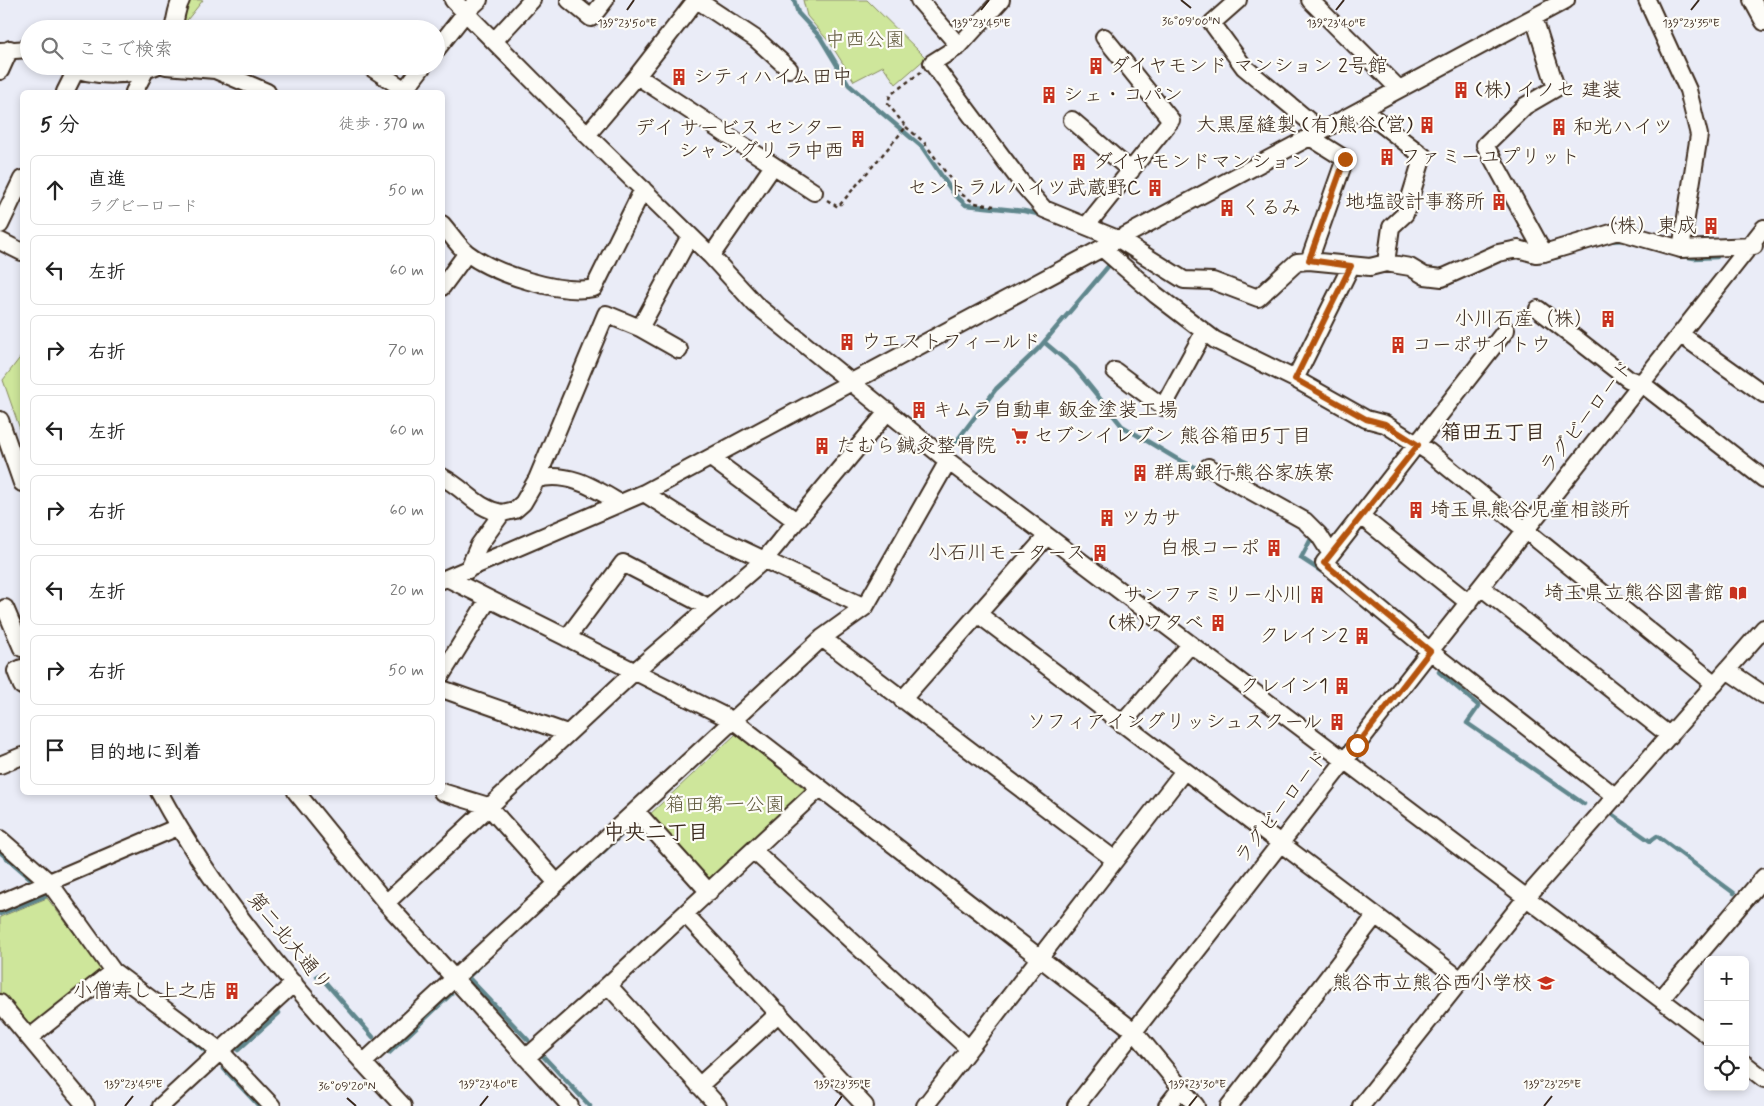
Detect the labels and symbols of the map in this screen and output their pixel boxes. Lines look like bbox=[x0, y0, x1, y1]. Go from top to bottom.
text: 36°09'00"N bbox=[1162, 14, 1220, 30]
text: 139°23'50"E bbox=[597, 16, 657, 32]
text: 139°23'45"E bbox=[951, 16, 1011, 32]
text: 139°23'40"E bbox=[1306, 16, 1366, 32]
text: 139°23'35"E bbox=[1662, 16, 1720, 32]
park label: 中西公園 bbox=[825, 27, 905, 54]
place label: ダイヤモンド マンション 2号館 bbox=[1110, 53, 1388, 80]
building icon: ダイヤモンド マンション 2号館 bbox=[1086, 56, 1106, 76]
place label: シティハイム田中 bbox=[693, 64, 852, 91]
building icon: シティハイム田中 bbox=[669, 67, 689, 87]
place label: (株) イノセ 建装 bbox=[1475, 77, 1622, 104]
building icon: (株) イノセ 建装 bbox=[1451, 80, 1471, 100]
place label: シェ・コパン bbox=[1063, 82, 1183, 109]
building icon: シェ・コパン bbox=[1039, 85, 1059, 105]
place label: 大黒屋縫製 (有)熊谷(営) bbox=[1196, 112, 1413, 139]
place label: 和光ハイツ bbox=[1573, 114, 1673, 141]
place label: デイ サービス センター シャングリ ラ中西 bbox=[635, 115, 844, 165]
building icon: 大黒屋縫製 (有)熊谷(営) bbox=[1417, 115, 1437, 135]
building icon: 和光ハイツ bbox=[1549, 117, 1569, 137]
building icon: デイ サービス センター シャングリ ラ中西 bbox=[848, 129, 868, 149]
place label: ファミーユプリット bbox=[1401, 144, 1581, 171]
building icon: ファミーユプリット bbox=[1377, 147, 1397, 167]
route end bbox=[1334, 148, 1357, 171]
place label: ダイヤモンドマンション bbox=[1093, 149, 1310, 176]
building icon: ダイヤモンドマンション bbox=[1069, 152, 1089, 172]
place label: セントラルハイツ武蔵野C bbox=[908, 175, 1141, 202]
building icon: セントラルハイツ武蔵野C bbox=[1145, 178, 1165, 198]
place label: 地塩設計事務所 bbox=[1345, 189, 1485, 216]
building icon: 地塩設計事務所 bbox=[1489, 192, 1509, 212]
place label: くるみ bbox=[1241, 195, 1301, 222]
building icon: くるみ bbox=[1217, 198, 1237, 218]
place label: （株）東成 bbox=[1597, 213, 1697, 240]
building icon: （株）東成 bbox=[1701, 216, 1721, 236]
place label: 小川石産（株） bbox=[1454, 306, 1594, 333]
building icon: 小川石産（株） bbox=[1598, 309, 1618, 329]
place label: ウエストフィールド bbox=[861, 329, 1041, 356]
building icon: ウエストフィールド bbox=[837, 332, 857, 352]
place label: コーポサイトウ bbox=[1412, 332, 1551, 359]
building icon: コーポサイトウ bbox=[1388, 335, 1408, 355]
street label: ラグビーロード bbox=[1534, 355, 1640, 479]
place label: キムラ自動車 鈑金塗装工場 bbox=[933, 397, 1178, 424]
building icon: キムラ自動車 鈑金塗装工場 bbox=[909, 400, 929, 420]
district label: 箱田五丁目 bbox=[1441, 419, 1546, 447]
place label: セブンイレブン 熊谷箱田5丁目 bbox=[1034, 423, 1311, 450]
supermarket icon: セブンイレブン 熊谷箱田5丁目 bbox=[1010, 426, 1030, 446]
place label: たむら鍼灸整骨院 bbox=[836, 433, 996, 460]
building icon: たむら鍼灸整骨院 bbox=[812, 436, 832, 456]
place label: 群馬銀行熊谷家族寮 bbox=[1154, 460, 1334, 487]
building icon: 群馬銀行熊谷家族寮 bbox=[1130, 463, 1150, 483]
place label: 埼玉県熊谷児童相談所 bbox=[1430, 497, 1630, 524]
building icon: 埼玉県熊谷児童相談所 bbox=[1406, 500, 1426, 520]
place label: ツカサ bbox=[1121, 505, 1181, 532]
building icon: ツカサ bbox=[1097, 508, 1117, 528]
place label: 白根コーポ bbox=[1160, 535, 1260, 562]
building icon: 白根コーポ bbox=[1264, 538, 1284, 558]
place label: 小石川モータース bbox=[928, 540, 1086, 567]
building icon: 小石川モータース bbox=[1090, 543, 1110, 563]
place label: 埼玉県立熊谷図書館 bbox=[1544, 580, 1724, 607]
place label: サンファミリー小川 bbox=[1123, 582, 1303, 609]
library icon: 埼玉県立熊谷図書館 bbox=[1728, 583, 1748, 603]
building icon: サンファミリー小川 bbox=[1307, 585, 1327, 605]
place label: (株)ワタベ bbox=[1108, 610, 1204, 637]
building icon: (株)ワタベ bbox=[1208, 613, 1228, 633]
place label: クレイン2 bbox=[1259, 623, 1348, 650]
building icon: クレイン2 bbox=[1352, 626, 1372, 646]
place label: クレイン1 bbox=[1240, 673, 1328, 700]
building icon: クレイン1 bbox=[1332, 676, 1352, 696]
place label: ソフィアイングリッシュスクール bbox=[1027, 709, 1323, 736]
building icon: ソフィアイングリッシュスクール bbox=[1327, 712, 1347, 732]
route start bbox=[1346, 734, 1369, 757]
street label: ラグビーロード bbox=[1229, 745, 1335, 869]
park label: 箱田第一公園 bbox=[665, 792, 785, 819]
district label: 中央二丁目 bbox=[604, 819, 709, 847]
street label: 第二北大通り bbox=[241, 887, 337, 997]
place label: 熊谷市立熊谷西小学校 bbox=[1332, 970, 1532, 997]
school or university icon: 熊谷市立熊谷西小学校 bbox=[1536, 973, 1556, 993]
place label: 小僧寿し 上之店 bbox=[73, 978, 218, 1005]
building icon: 小僧寿し 上之店 bbox=[222, 981, 242, 1001]
text: 139°23'45"E bbox=[103, 1077, 163, 1093]
text: 139°23'40"E bbox=[458, 1077, 518, 1093]
text: 139°23'35"E bbox=[813, 1077, 871, 1093]
text: 139°23'30"E bbox=[1168, 1077, 1226, 1093]
text: 139°23'25"E bbox=[1523, 1077, 1581, 1093]
text: 36°09'20"N bbox=[318, 1079, 376, 1095]

